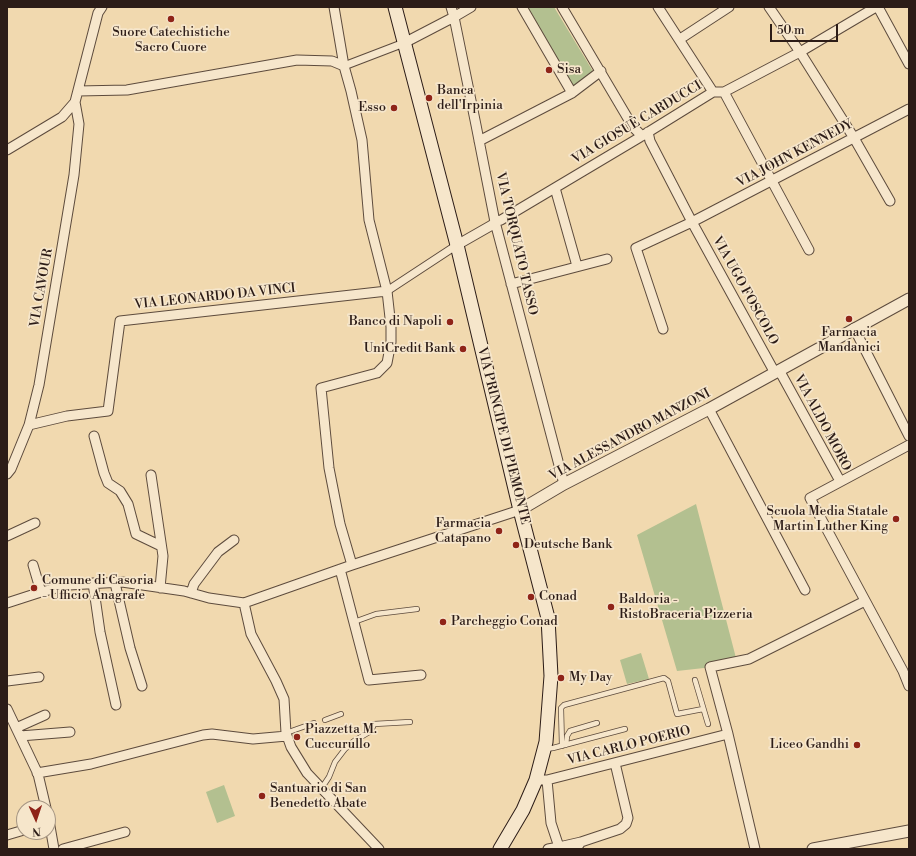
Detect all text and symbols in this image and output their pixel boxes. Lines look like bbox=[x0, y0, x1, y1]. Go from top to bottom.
marker: Suore Catechistiche Sacro Cuore bbox=[166, 14, 176, 24]
scale bar bbox=[772, 16, 840, 42]
text: 50 m bbox=[777, 23, 805, 38]
place label: Suore Catechistiche Sacro Cuore bbox=[112, 25, 230, 56]
place label: Sisa bbox=[557, 62, 581, 78]
marker: Sisa bbox=[544, 65, 554, 75]
street label: VIA GIOSUÈ CARDUCCI bbox=[569, 78, 705, 168]
place label: Banca dell'Irpinia bbox=[437, 83, 503, 114]
marker: Banca dell'Irpinia bbox=[424, 93, 434, 103]
place label: Esso bbox=[358, 100, 386, 116]
marker: Esso bbox=[389, 103, 399, 113]
street label: VIA JOHN KENNEDY bbox=[734, 117, 856, 191]
street label: VIA TORQUATO TASSO bbox=[492, 171, 540, 317]
street label: VIA UGO FOSCOLO bbox=[709, 234, 781, 348]
street label: VIA CAVOUR bbox=[27, 247, 57, 329]
street label: VIA LEONARDO DA VINCI bbox=[133, 281, 297, 313]
place label: Banco di Napoli bbox=[349, 314, 442, 330]
marker: Farmacia Mandanici bbox=[844, 314, 854, 324]
marker: Banco di Napoli bbox=[445, 317, 455, 327]
place label: Farmacia Mandanici bbox=[818, 325, 880, 356]
place label: UniCredit Bank bbox=[364, 341, 455, 357]
marker: UniCredit Bank bbox=[458, 344, 468, 354]
street label: VIA PRINCIPE DI PIEMONTE bbox=[473, 346, 533, 526]
street label: VIA ALDO MORO bbox=[790, 372, 854, 474]
street label: VIA ALESSANDRO MANZONI bbox=[547, 386, 713, 484]
place label: Scuola Media Statale Martin Luther King bbox=[767, 504, 888, 535]
marker: Scuola Media Statale Martin Luther King bbox=[891, 514, 901, 524]
place label: Farmacia Catapano bbox=[435, 516, 491, 547]
marker: Farmacia Catapano bbox=[494, 526, 504, 536]
place label: Deutsche Bank bbox=[524, 537, 612, 553]
marker: Deutsche Bank bbox=[511, 540, 521, 550]
place label: Comune di Casoria - Ufficio Anagrafe bbox=[42, 573, 154, 604]
marker: Comune di Casoria - Ufficio Anagrafe bbox=[29, 583, 39, 593]
place label: Conad bbox=[539, 589, 577, 605]
marker: Conad bbox=[526, 592, 536, 602]
place label: Baldoria - RistoBraceria Pizzeria bbox=[619, 592, 753, 623]
marker: Baldoria - RistoBraceria Pizzeria bbox=[606, 602, 616, 612]
place label: Parcheggio Conad bbox=[451, 614, 558, 630]
marker: Parcheggio Conad bbox=[438, 617, 448, 627]
place label: My Day bbox=[569, 670, 612, 686]
marker: My Day bbox=[556, 673, 566, 683]
place label: Piazzetta M. Cuccurullo bbox=[305, 722, 377, 753]
street label: VIA CARLO POERIO bbox=[566, 723, 692, 769]
marker: Piazzetta M. Cuccurullo bbox=[292, 732, 302, 742]
place label: Liceo Gandhi bbox=[770, 737, 849, 753]
marker: Liceo Gandhi bbox=[852, 740, 862, 750]
place label: Santuario di San Benedetto Abate bbox=[270, 781, 367, 812]
marker: Santuario di San Benedetto Abate bbox=[257, 791, 267, 801]
north arrow bbox=[16, 800, 56, 840]
text: N bbox=[32, 824, 41, 838]

